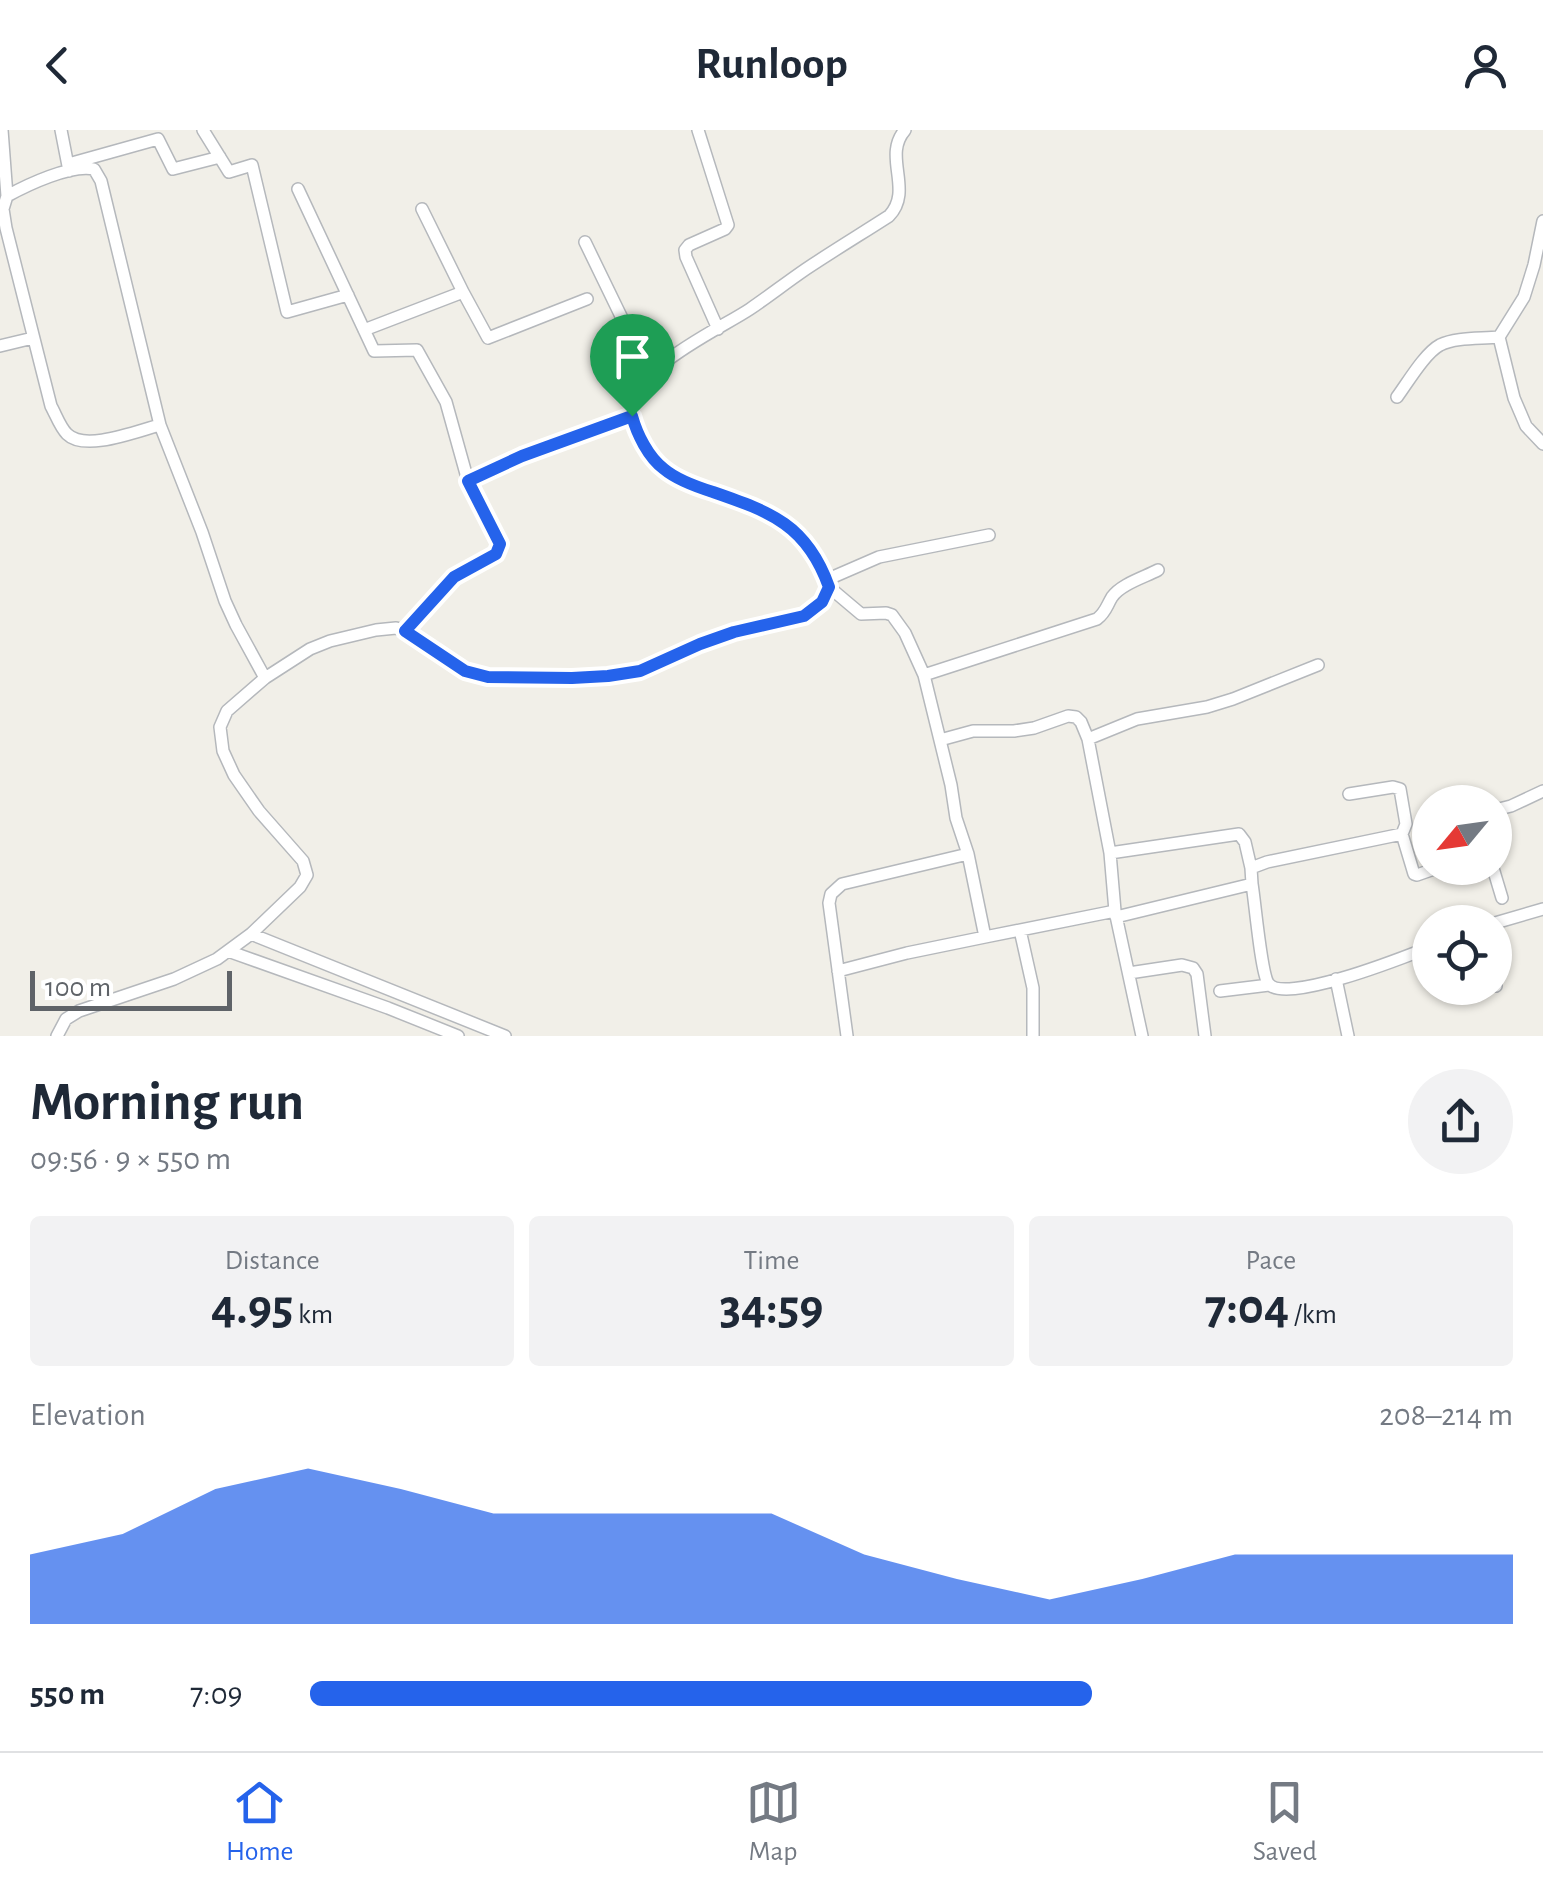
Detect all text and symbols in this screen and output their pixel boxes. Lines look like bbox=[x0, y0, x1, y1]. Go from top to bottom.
icon: back bbox=[30, 38, 85, 93]
icon: person bbox=[1458, 38, 1513, 93]
text: Runloop bbox=[695, 42, 848, 87]
pin bbox=[590, 314, 675, 417]
icon: arrive bbox=[605, 329, 660, 384]
north arrow bbox=[1412, 785, 1512, 885]
map controls bbox=[1412, 785, 1512, 1005]
button: locate bbox=[1412, 905, 1512, 1005]
scale bar bbox=[30, 966, 232, 1010]
text: 100 m bbox=[45, 974, 111, 1002]
button: share bbox=[1408, 1069, 1513, 1174]
text: Morning run bbox=[30, 1075, 304, 1130]
text: 09:56 · 9 × 550 m bbox=[30, 1143, 231, 1175]
text: Distance bbox=[225, 1247, 320, 1275]
text: Time bbox=[744, 1247, 799, 1275]
text: Pace bbox=[1246, 1247, 1296, 1275]
text: 4.95 bbox=[211, 1283, 293, 1333]
text: 34:59 bbox=[720, 1283, 823, 1333]
text: 7:04 bbox=[1205, 1283, 1289, 1333]
text: km bbox=[293, 1301, 333, 1329]
text: /km bbox=[1289, 1301, 1337, 1329]
text: Elevation bbox=[30, 1399, 146, 1431]
text: 208–214 m bbox=[1379, 1399, 1513, 1431]
text: 550 m bbox=[30, 1678, 105, 1710]
text: 7:09 bbox=[190, 1678, 243, 1710]
tab: Home bbox=[226, 1775, 293, 1869]
tab: Map bbox=[746, 1775, 801, 1869]
tab: Saved bbox=[1253, 1775, 1317, 1869]

